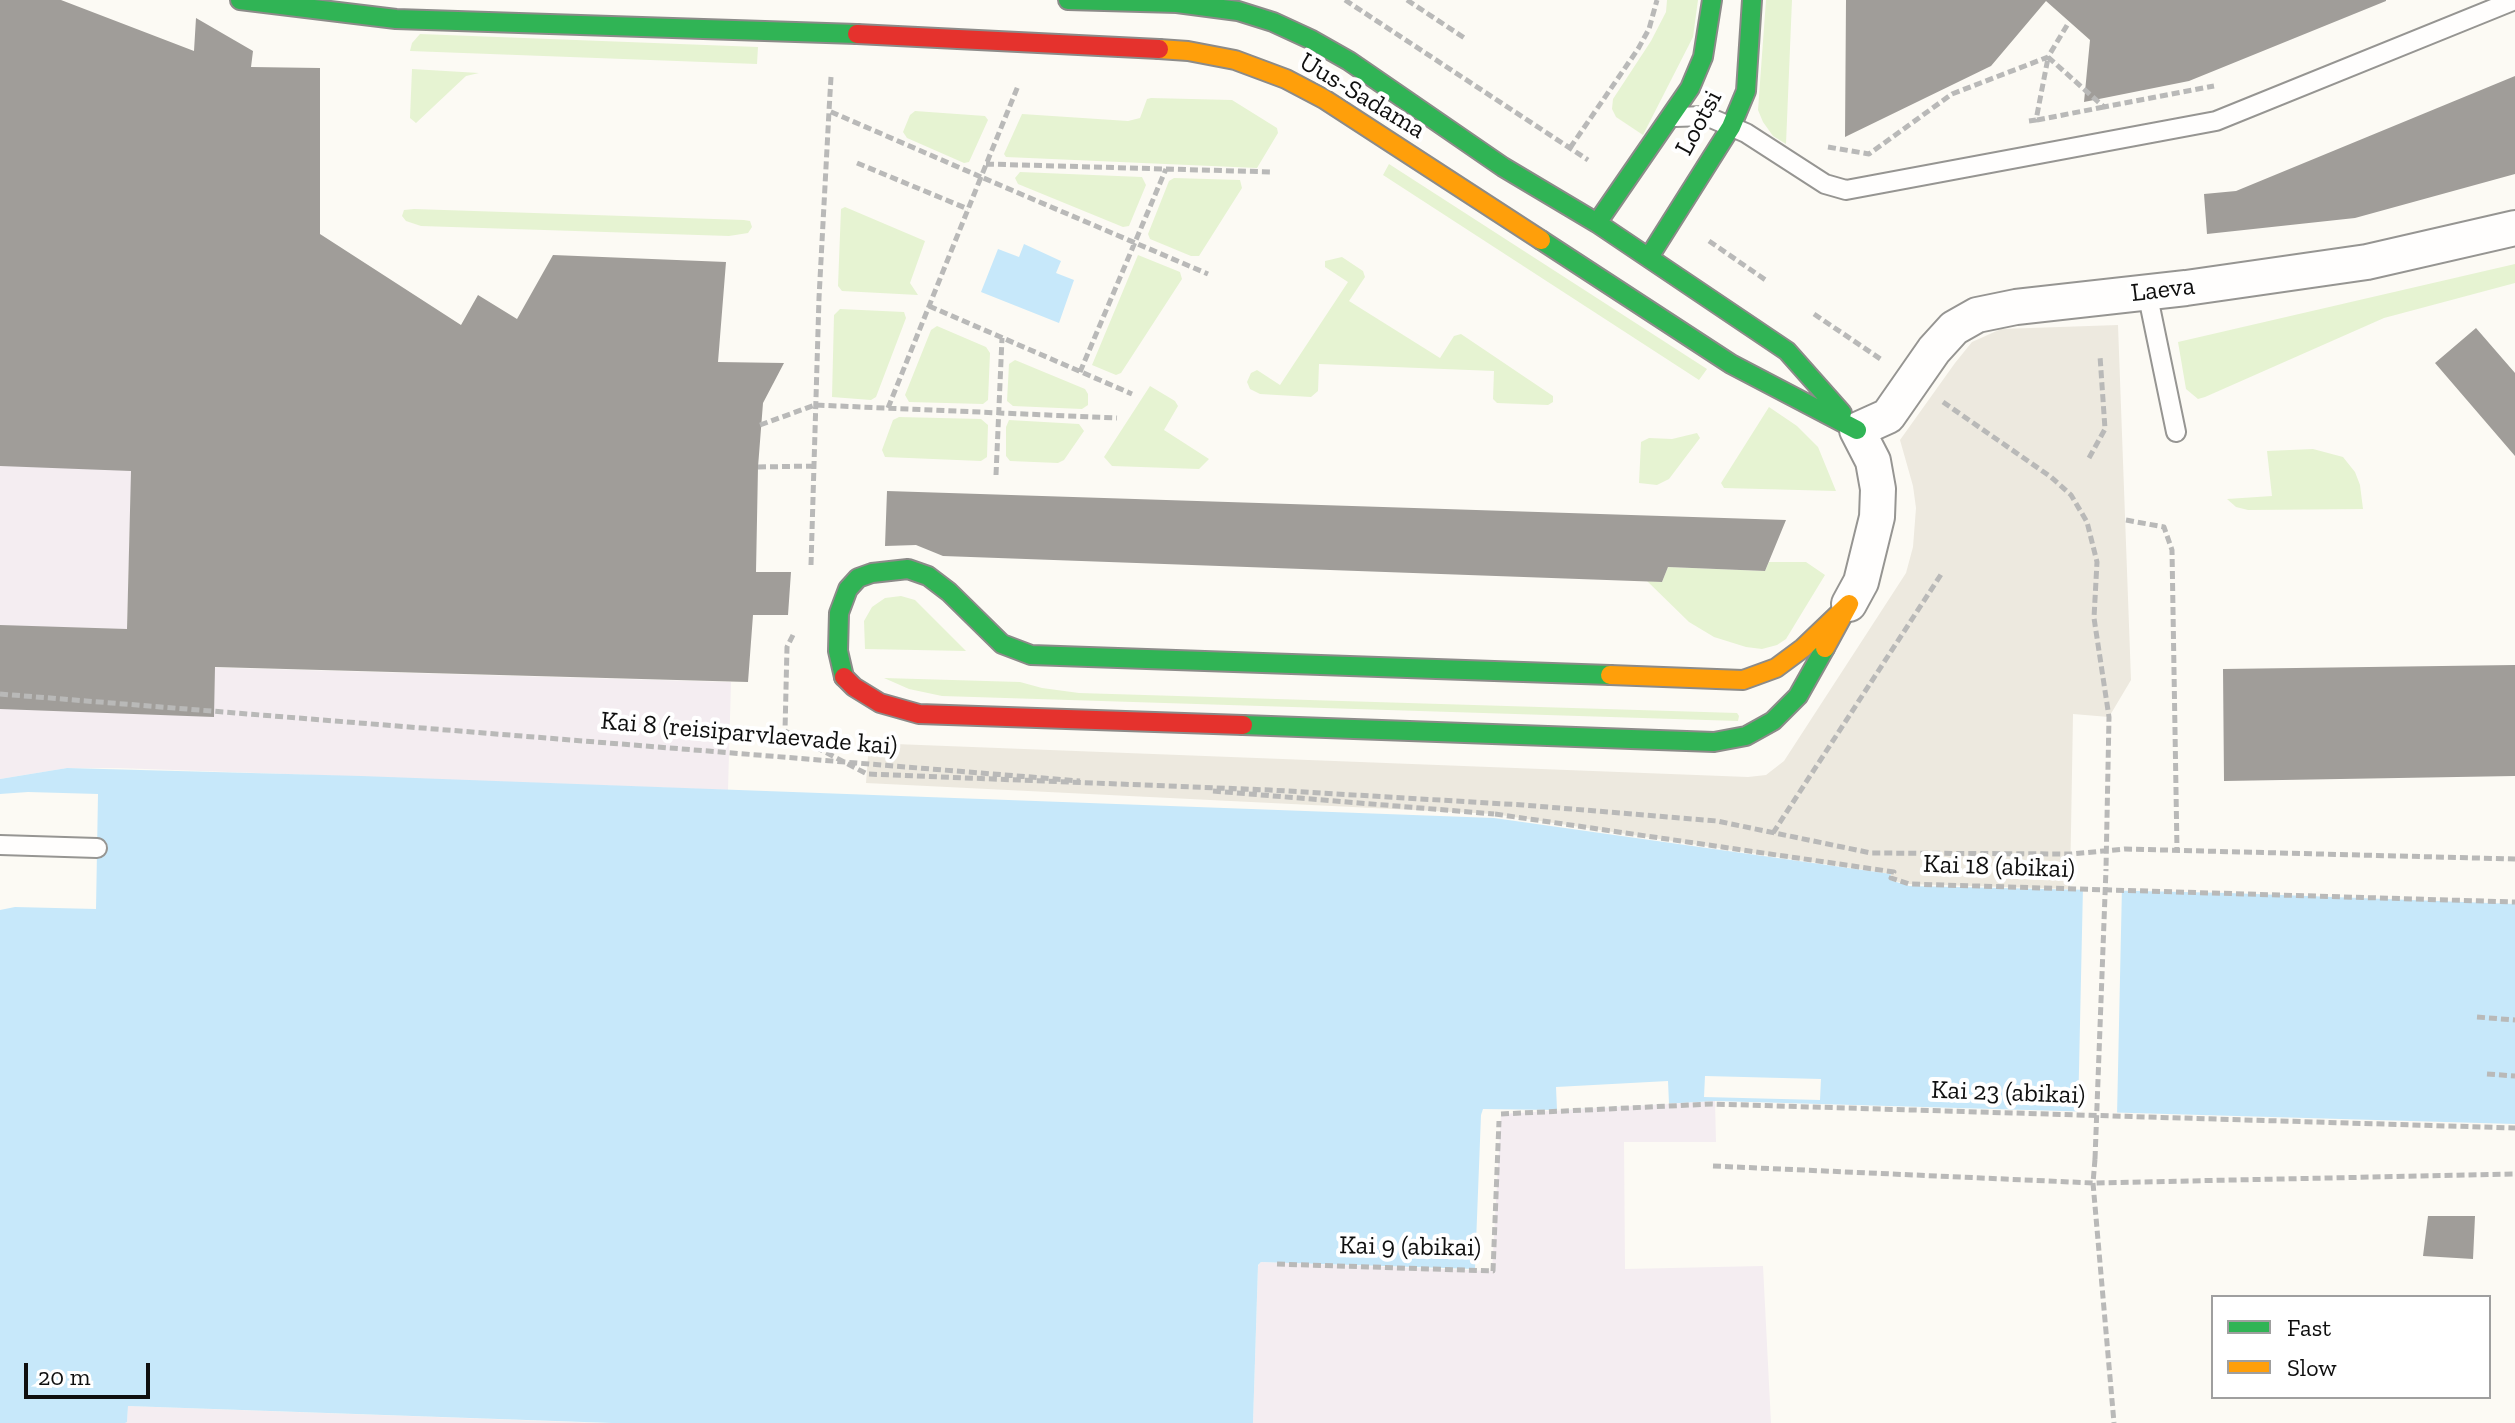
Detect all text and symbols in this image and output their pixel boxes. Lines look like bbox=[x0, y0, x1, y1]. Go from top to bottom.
street label: Uus-Sadama bbox=[1293, 46, 1431, 146]
street label: Lootsi bbox=[1669, 85, 1729, 161]
street label: Laeva bbox=[2129, 271, 2197, 309]
street label: Kai 8 (reisiparvlaevade kai) bbox=[599, 705, 899, 763]
street label: Kai 18 (abikai) bbox=[1922, 849, 2076, 885]
street label: Kai 23 (abikai) bbox=[1930, 1075, 2086, 1111]
street label: Kai 9 (abikai) bbox=[1339, 1230, 1481, 1264]
legend bbox=[2211, 1295, 2491, 1399]
text: Fast bbox=[2287, 1313, 2331, 1342]
scale bar bbox=[28, 1347, 154, 1397]
text: Slow bbox=[2287, 1353, 2337, 1382]
text: 20 m bbox=[38, 1362, 90, 1391]

